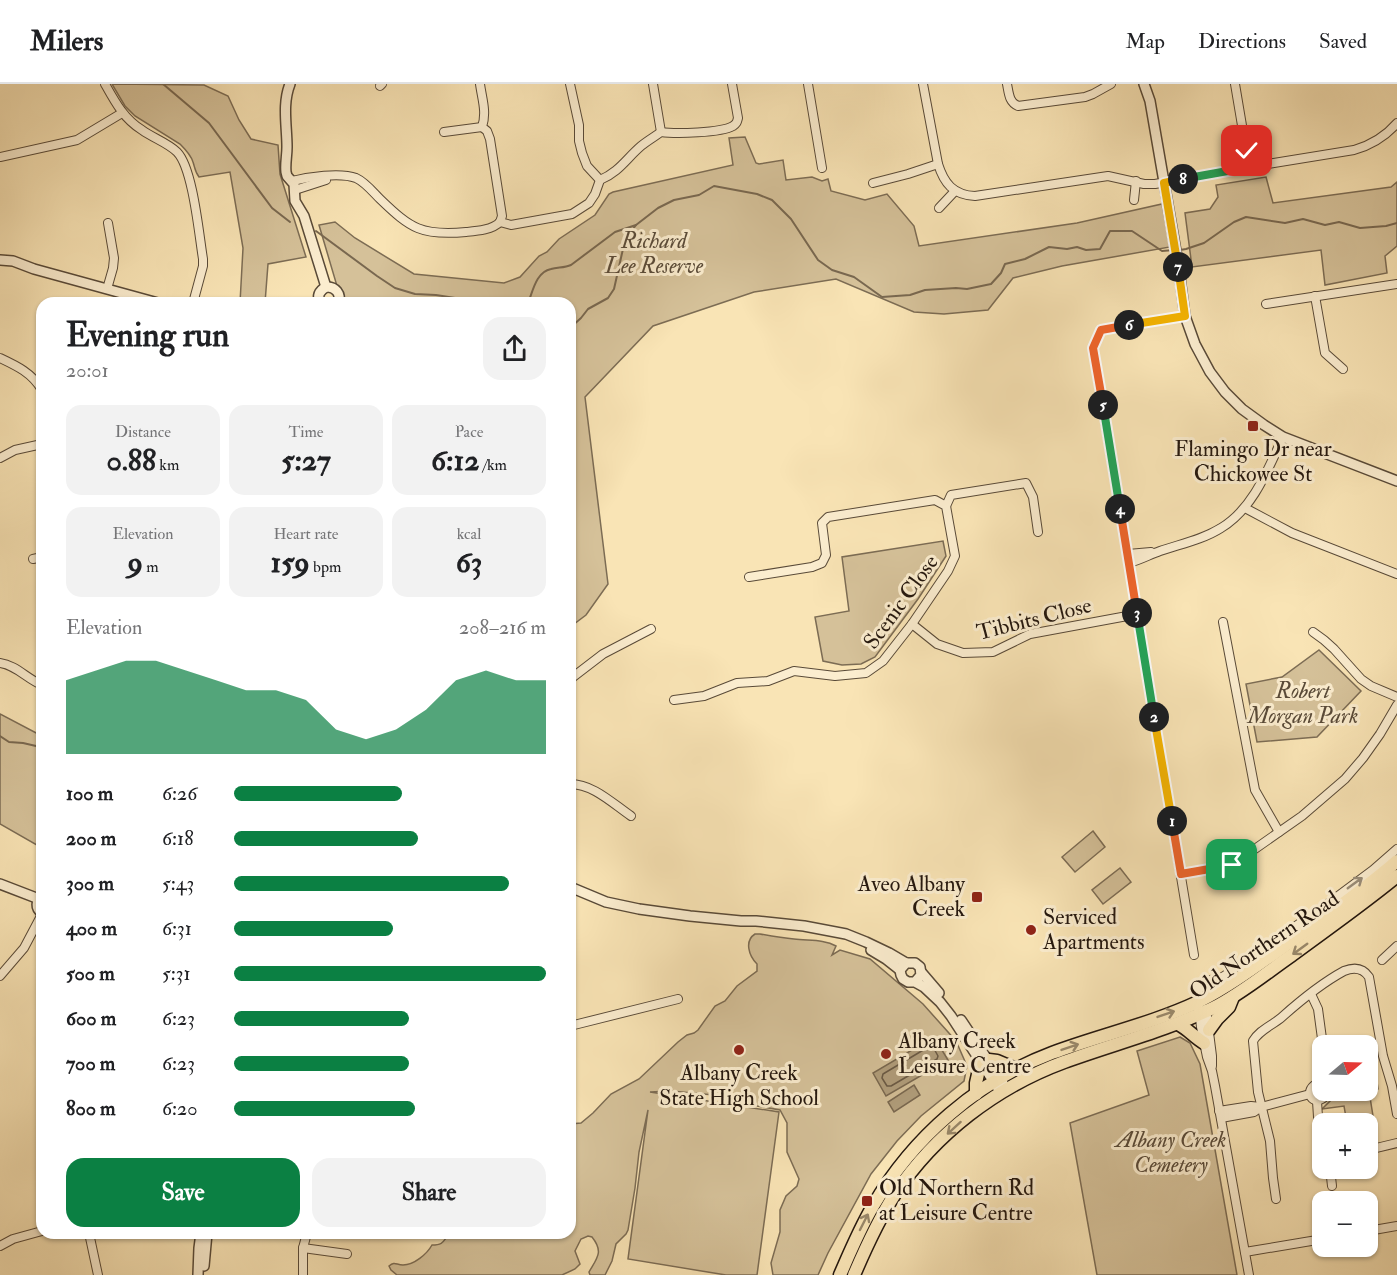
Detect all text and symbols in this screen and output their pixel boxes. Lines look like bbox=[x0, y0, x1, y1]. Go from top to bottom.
text: Milers bbox=[30, 24, 103, 59]
text: Map bbox=[1125, 28, 1165, 55]
text: Directions bbox=[1198, 28, 1286, 55]
text: Saved bbox=[1319, 28, 1367, 55]
pin bbox=[1221, 125, 1272, 176]
icon: check bbox=[1230, 134, 1263, 167]
pin: 8 bbox=[1168, 164, 1198, 194]
text: 8 bbox=[1179, 169, 1187, 189]
park label: Richard Lee Reserve bbox=[604, 227, 704, 280]
pin: 7 bbox=[1163, 252, 1193, 282]
text: 7 bbox=[1174, 257, 1182, 277]
pin: 6 bbox=[1114, 310, 1144, 340]
text: Evening run bbox=[66, 315, 229, 356]
text: 6 bbox=[1125, 315, 1133, 335]
button: share bbox=[483, 317, 546, 380]
text: 20:01 bbox=[66, 358, 109, 383]
pin: 5 bbox=[1088, 390, 1118, 420]
text: 5 bbox=[1099, 395, 1107, 415]
marker: Flamingo Dr near Chickowee St bbox=[1246, 419, 1260, 433]
text: Distance bbox=[115, 422, 171, 442]
text: Time bbox=[289, 422, 323, 442]
text: Pace bbox=[455, 422, 483, 442]
place label: Flamingo Dr near Chickowee St bbox=[1174, 435, 1332, 488]
text: 0.88 bbox=[107, 442, 156, 479]
text: 5:27 bbox=[281, 442, 331, 479]
text: 6:12 bbox=[431, 442, 479, 479]
text: km bbox=[156, 455, 179, 475]
text: /km bbox=[479, 455, 507, 475]
pin: 4 bbox=[1105, 494, 1135, 524]
text: 4 bbox=[1116, 499, 1124, 519]
text: Elevation bbox=[113, 524, 173, 544]
text: Heart rate bbox=[273, 524, 339, 544]
text: kcal bbox=[457, 524, 481, 544]
text: 9 bbox=[127, 544, 143, 581]
text: 159 bbox=[271, 544, 310, 581]
text: 63 bbox=[456, 544, 482, 581]
street label: Scenic Close bbox=[857, 549, 945, 655]
text: m bbox=[143, 557, 159, 577]
text: bpm bbox=[310, 557, 341, 577]
street label: Tibbits Close bbox=[974, 591, 1094, 647]
pin: 3 bbox=[1122, 598, 1152, 628]
text: 3 bbox=[1134, 603, 1140, 623]
text: Elevation bbox=[66, 615, 142, 640]
text: 208–216 m bbox=[459, 615, 546, 640]
park label: Robert Morgan Park bbox=[1246, 677, 1358, 730]
pin: 2 bbox=[1139, 702, 1169, 732]
text: 2 bbox=[1150, 707, 1158, 727]
text: 100 m bbox=[66, 781, 113, 806]
text: 6:26 bbox=[162, 781, 197, 806]
pin: 1 bbox=[1157, 806, 1187, 836]
text: 1 bbox=[1169, 811, 1175, 831]
text: 200 m bbox=[66, 826, 116, 851]
text: 6:18 bbox=[162, 826, 194, 851]
pin bbox=[1206, 839, 1257, 890]
icon: arrive bbox=[1215, 848, 1248, 881]
place label: Aveo Albany Creek bbox=[857, 870, 965, 923]
text: 300 m bbox=[66, 871, 114, 896]
text: 5:43 bbox=[162, 871, 194, 896]
one-way arrow bbox=[1347, 877, 1363, 890]
street label: Old Northern Road bbox=[1184, 884, 1344, 1005]
marker: Aveo Albany Creek bbox=[970, 890, 984, 904]
place label: Serviced Apartments bbox=[1042, 903, 1145, 957]
text: 400 m bbox=[66, 916, 117, 941]
text: 6:31 bbox=[162, 916, 192, 941]
marker: Serviced Apartments bbox=[1024, 923, 1038, 937]
one-way arrow bbox=[1292, 942, 1308, 955]
text: 500 m bbox=[66, 961, 115, 986]
text: 5:31 bbox=[162, 961, 191, 986]
text: 600 m bbox=[66, 1006, 116, 1031]
text: 6:23 bbox=[162, 1006, 195, 1031]
one-way arrow bbox=[1156, 1008, 1175, 1019]
place label: Albany Creek Leisure Centre bbox=[897, 1027, 1031, 1080]
north arrow bbox=[1312, 1035, 1378, 1101]
map controls bbox=[1312, 1035, 1378, 1257]
one-way arrow bbox=[1060, 1040, 1079, 1051]
marker: Albany Creek State High School bbox=[732, 1043, 746, 1057]
marker: Albany Creek Leisure Centre bbox=[879, 1047, 893, 1061]
text: 700 m bbox=[66, 1051, 115, 1076]
text: 6:23 bbox=[162, 1051, 195, 1076]
place label: Albany Creek State High School bbox=[659, 1059, 819, 1112]
text: 800 m bbox=[66, 1096, 116, 1121]
text: 6:20 bbox=[162, 1096, 197, 1121]
button: + bbox=[1312, 1113, 1378, 1179]
one-way arrow bbox=[947, 1121, 962, 1135]
park label: Albany Creek Cemetery bbox=[1114, 1126, 1226, 1179]
button: Save bbox=[66, 1158, 300, 1227]
button: Share bbox=[312, 1158, 546, 1227]
place label: Old Northern Rd at Leisure Centre bbox=[879, 1174, 1034, 1227]
button: − bbox=[1312, 1191, 1378, 1257]
marker: Old Northern Rd at Leisure Centre bbox=[860, 1194, 874, 1208]
one-way arrow bbox=[859, 1213, 871, 1231]

